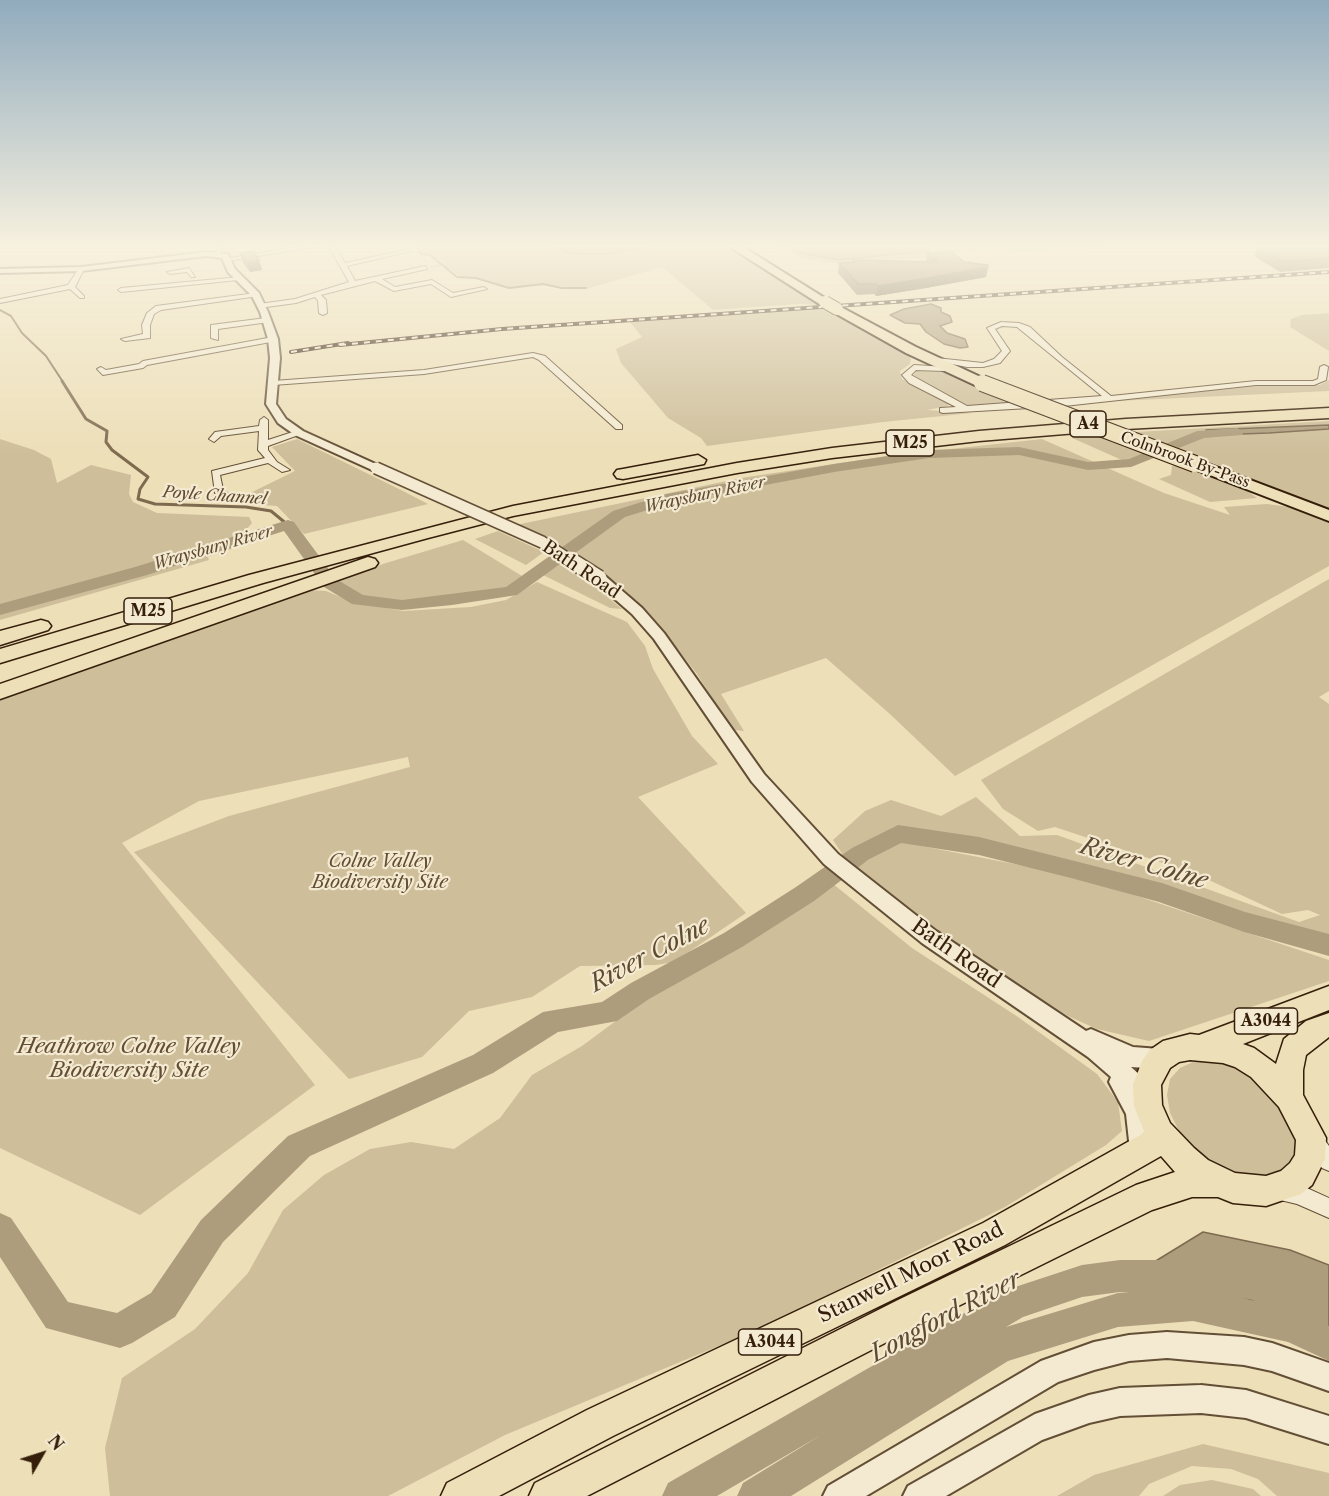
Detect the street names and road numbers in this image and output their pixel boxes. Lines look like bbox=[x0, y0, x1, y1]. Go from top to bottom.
road number: A4 bbox=[1070, 411, 1106, 437]
street label: Colnbrook By-Pass bbox=[1118, 428, 1252, 492]
road number: M25 bbox=[886, 430, 934, 456]
street label: Bath Road bbox=[538, 536, 624, 604]
road number: M25 bbox=[124, 598, 172, 624]
street label: Bath Road bbox=[906, 914, 1006, 994]
road number: A3044 bbox=[1234, 1008, 1298, 1034]
street label: Stanwell Moor Road bbox=[814, 1217, 1008, 1329]
road number: A3044 bbox=[738, 1329, 802, 1355]

